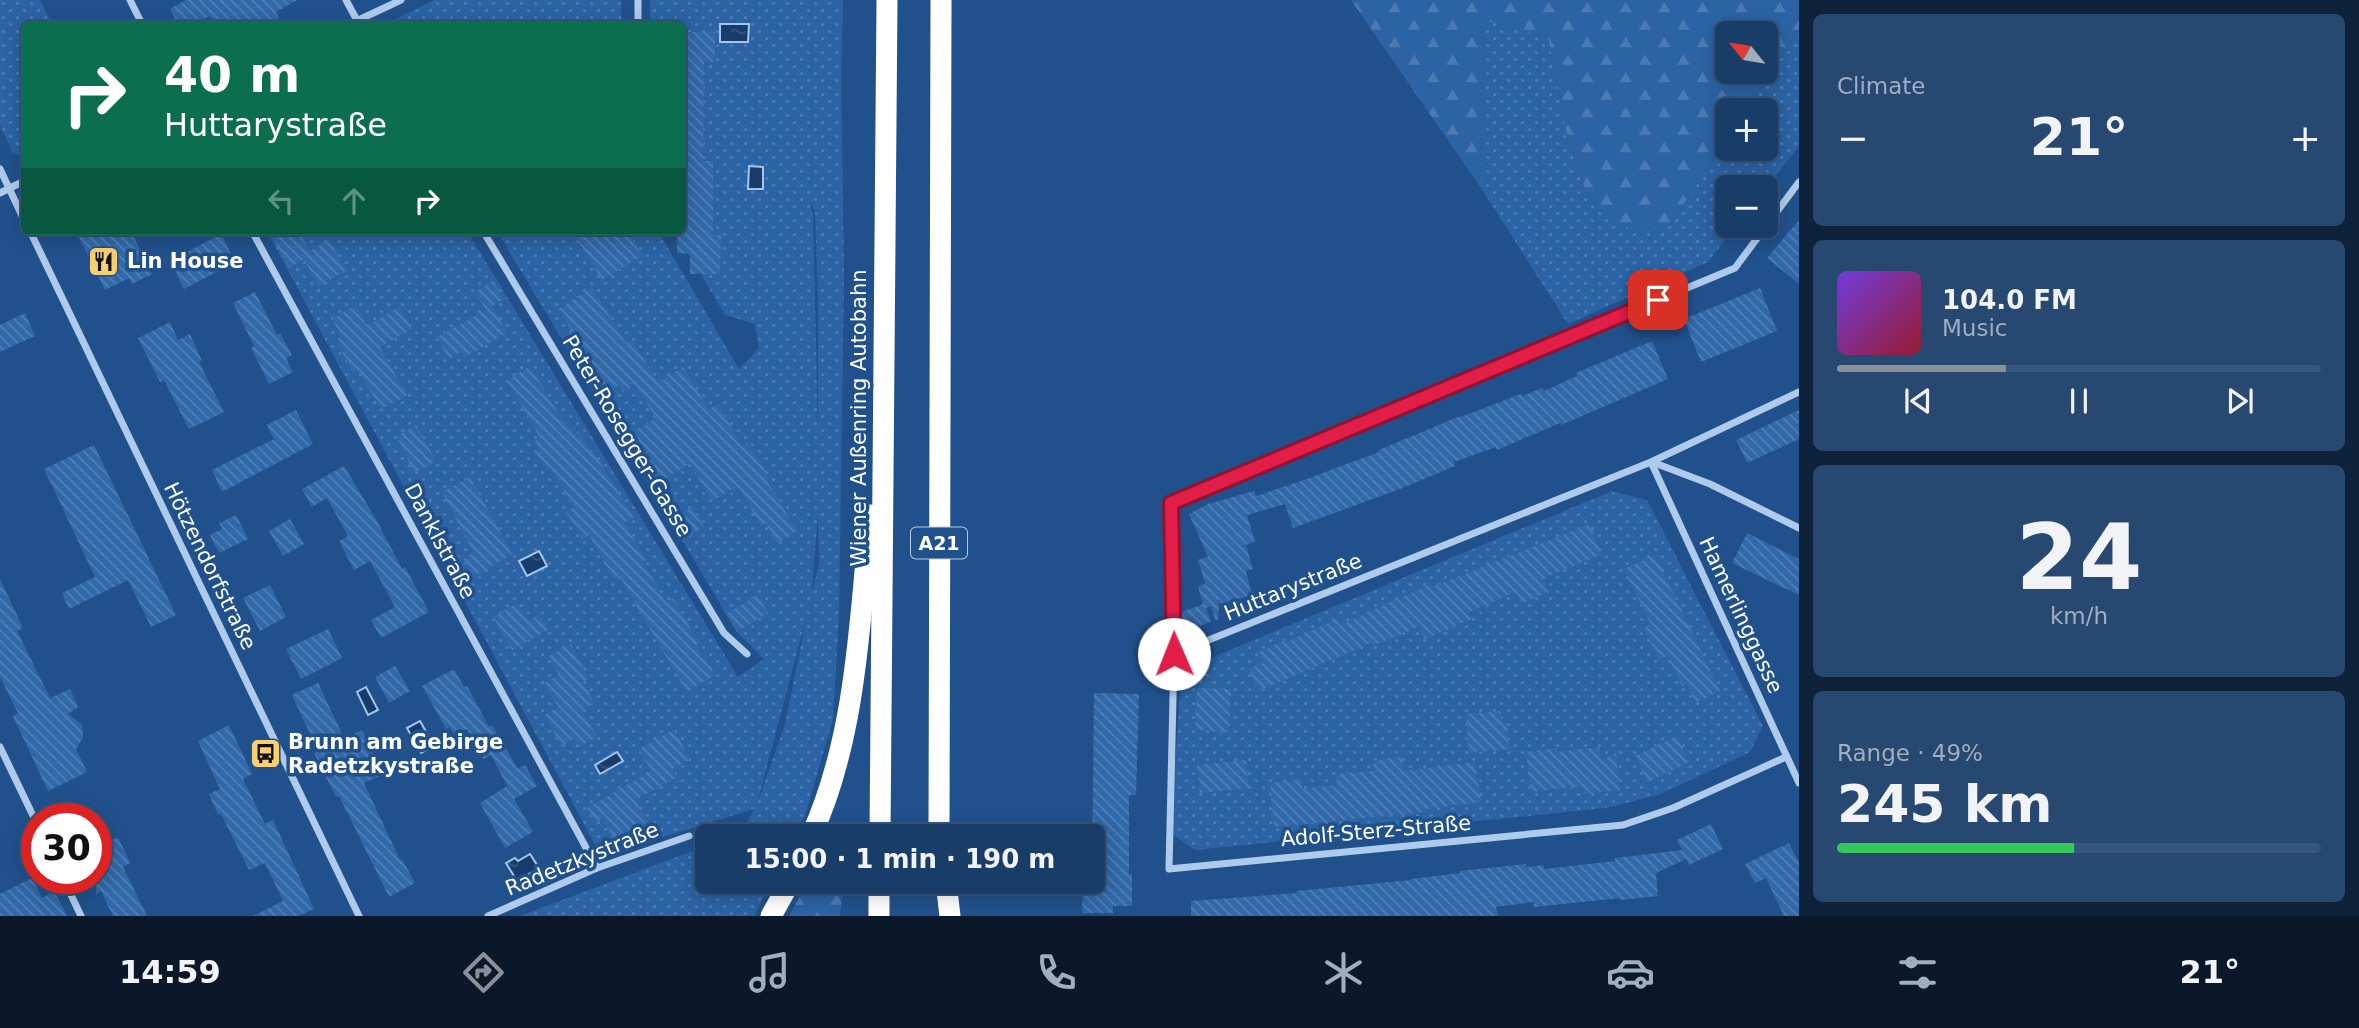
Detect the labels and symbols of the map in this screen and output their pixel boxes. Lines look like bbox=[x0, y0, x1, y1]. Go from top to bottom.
north arrow bbox=[1715, 21, 1778, 84]
restaurant icon: Lin House bbox=[87, 244, 121, 278]
place label: Lin House bbox=[127, 249, 244, 273]
street label: Wiener Außenring Autobahn bbox=[847, 269, 871, 567]
pin bbox=[1628, 270, 1688, 330]
street label: Peter-Rosegger-Gasse bbox=[557, 331, 697, 541]
street label: Hötzendorfstraße bbox=[159, 478, 261, 654]
street label: Danklstraße bbox=[400, 479, 480, 603]
road number: A21 bbox=[911, 528, 967, 558]
street label: Hamerlinggasse bbox=[1694, 533, 1788, 697]
street label: Huttarystraße bbox=[1221, 548, 1365, 626]
position arrow bbox=[1137, 617, 1211, 691]
place label: Brunn am Gebirge Radetzkystraße bbox=[288, 730, 503, 778]
bus stop icon: Brunn am Gebirge Radetzkystraße bbox=[248, 737, 282, 771]
speed limit sign: 30 bbox=[21, 803, 112, 894]
street label: Adolf-Sterz-Straße bbox=[1280, 811, 1472, 851]
street label: Radetzkystraße bbox=[502, 817, 662, 901]

